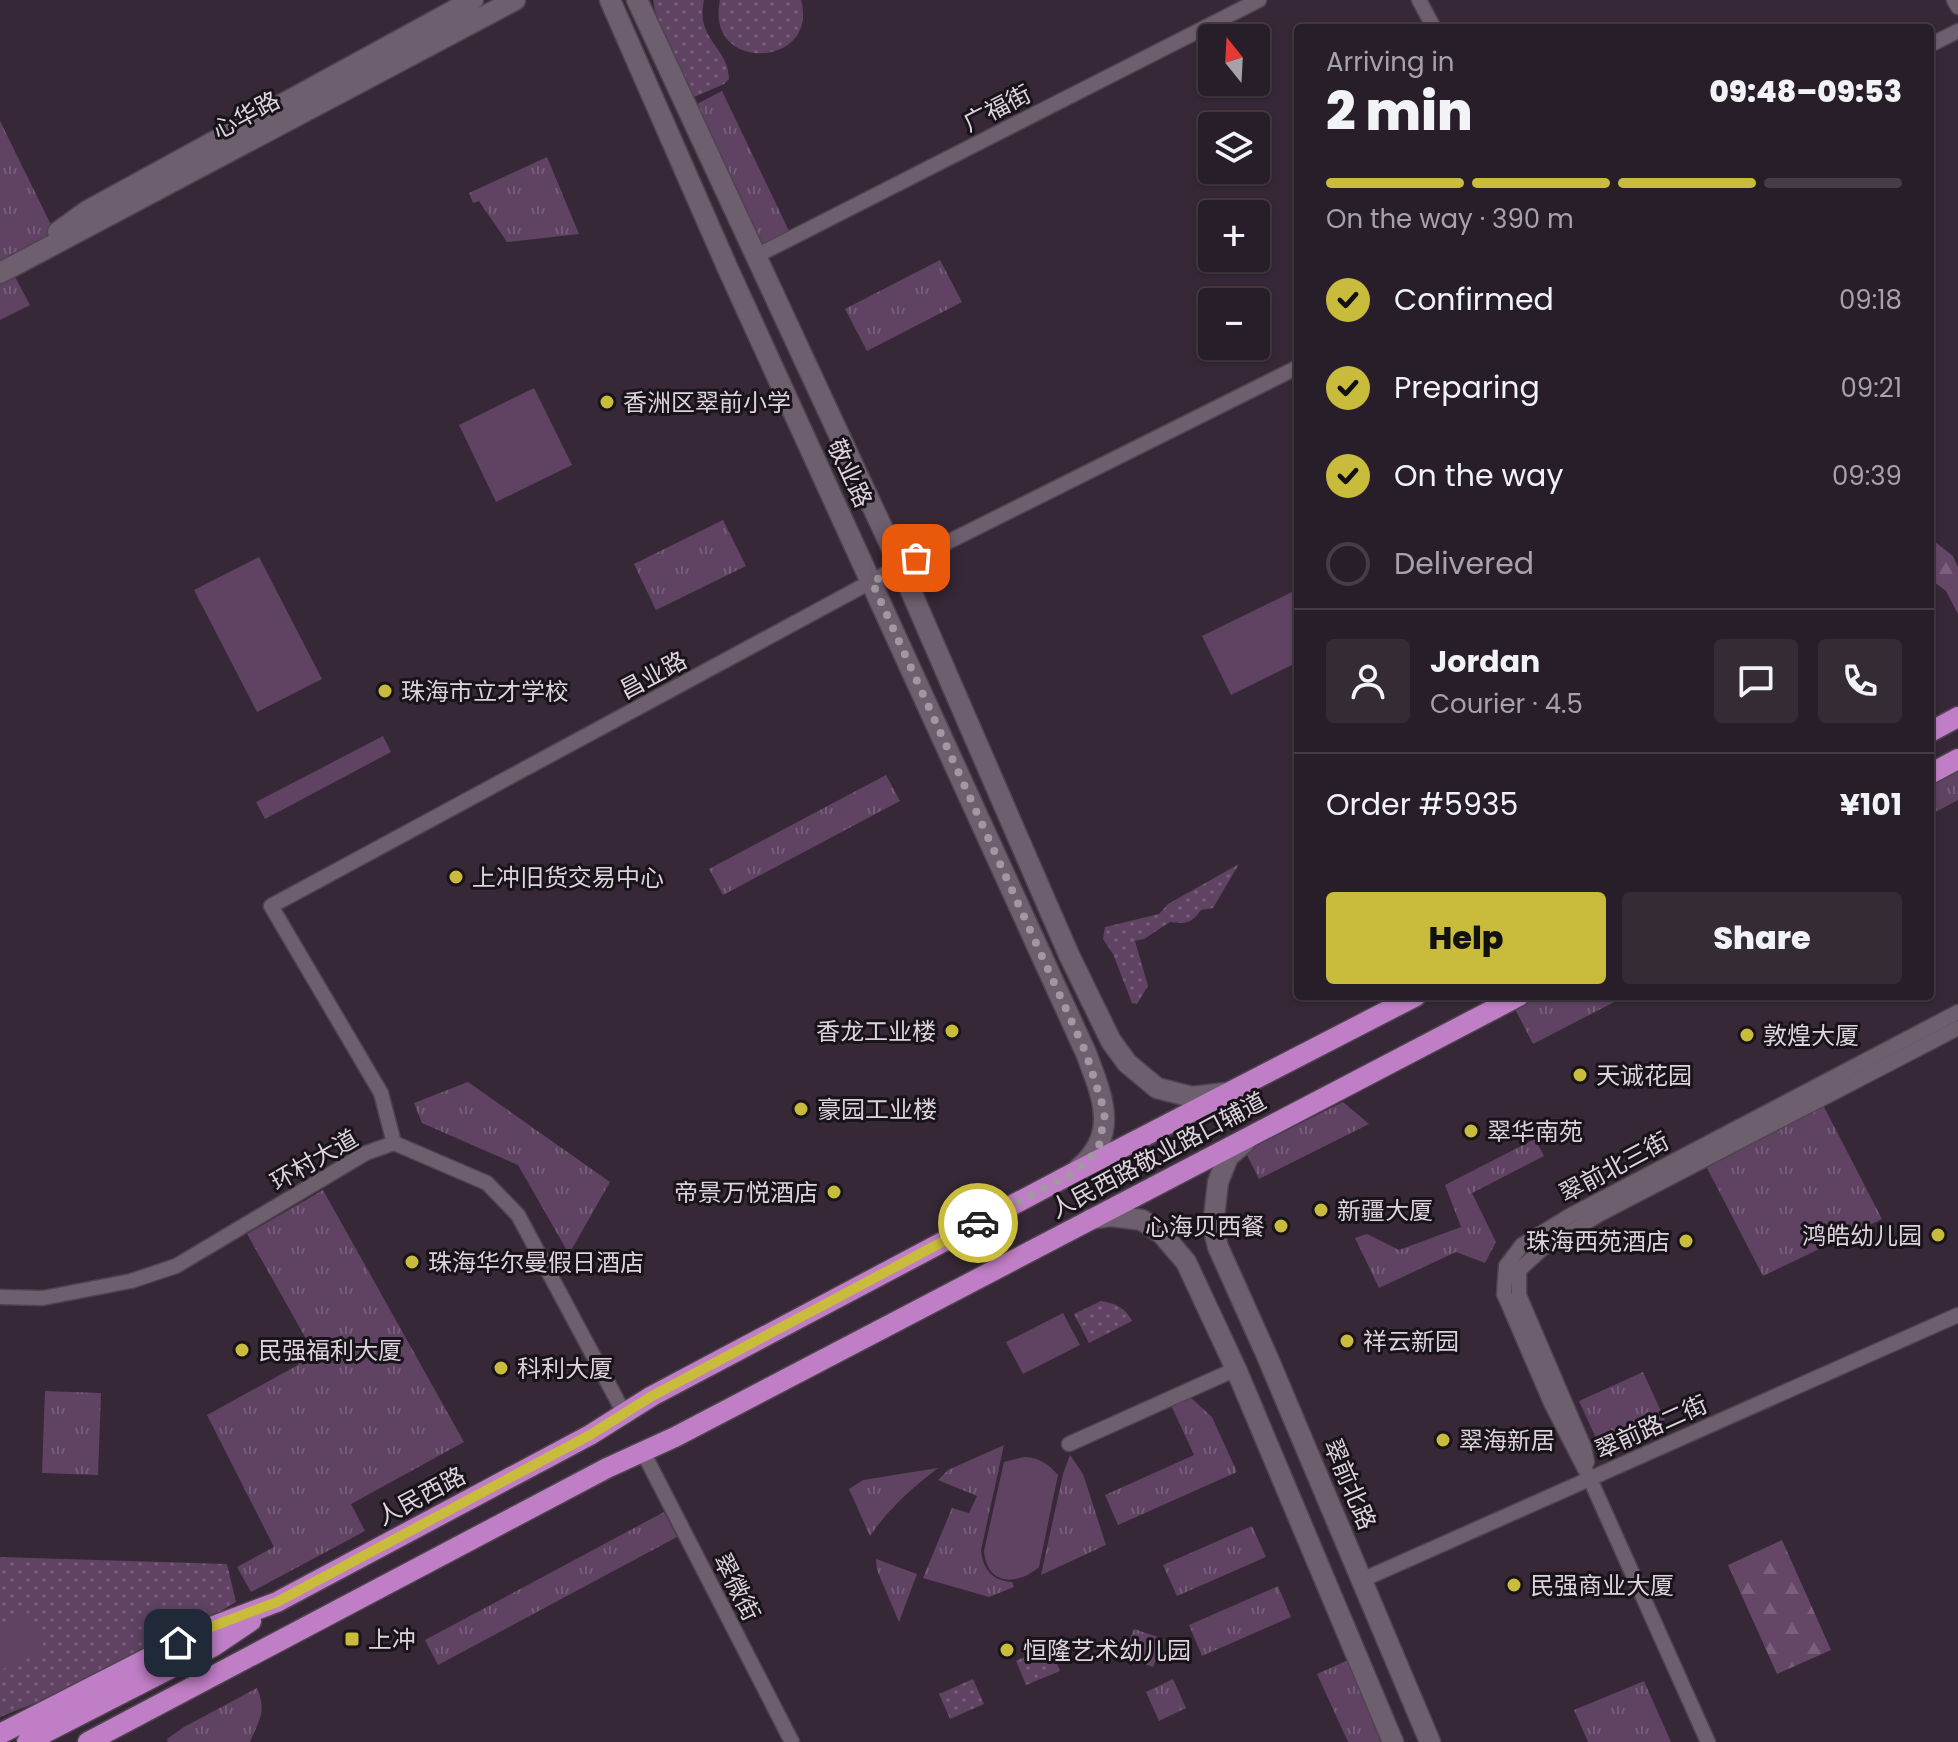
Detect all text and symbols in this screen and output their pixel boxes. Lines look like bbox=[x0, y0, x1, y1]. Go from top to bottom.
north arrow bbox=[1198, 24, 1270, 96]
map controls bbox=[1198, 24, 1270, 360]
text: Arriving in bbox=[1326, 44, 1455, 80]
text: 09:48–09:53 bbox=[1709, 70, 1902, 113]
text: 2 min bbox=[1326, 75, 1473, 148]
street label: 广福街 bbox=[957, 77, 1037, 139]
street label: 心华路 bbox=[206, 84, 286, 146]
button: layers bbox=[1198, 112, 1270, 184]
button: + bbox=[1198, 200, 1270, 272]
text: On the way · 390 m bbox=[1326, 201, 1574, 237]
icon: check bbox=[1326, 278, 1370, 322]
text: Confirmed bbox=[1394, 278, 1554, 321]
text: 09:18 bbox=[1839, 282, 1902, 318]
button: − bbox=[1198, 288, 1270, 360]
icon: check bbox=[1326, 366, 1370, 410]
text: Preparing bbox=[1394, 366, 1540, 409]
text: 09:21 bbox=[1840, 370, 1902, 406]
place label: 香洲区翠前小学 bbox=[623, 386, 791, 419]
marker: 香洲区翠前小学 bbox=[598, 393, 616, 411]
street label: 敬业路 bbox=[820, 433, 880, 513]
icon: check bbox=[1326, 454, 1370, 498]
text: On the way bbox=[1394, 454, 1563, 497]
text: 09:39 bbox=[1832, 458, 1902, 494]
pin bbox=[882, 524, 950, 592]
icon: bag bbox=[894, 536, 938, 580]
text: Delivered bbox=[1394, 542, 1534, 585]
button: person bbox=[1326, 639, 1410, 723]
button: chat bbox=[1714, 639, 1798, 723]
button: phone bbox=[1818, 639, 1902, 723]
text: Jordan bbox=[1430, 640, 1540, 683]
street label: 昌业路 bbox=[613, 644, 693, 706]
place label: 珠海市立才学校 bbox=[401, 675, 569, 708]
marker: 珠海市立才学校 bbox=[376, 682, 394, 700]
text: Courier · 4.5 bbox=[1430, 686, 1583, 722]
text: Order #5935 bbox=[1326, 783, 1518, 826]
text: ¥101 bbox=[1840, 783, 1902, 826]
place label: 上冲旧货交易中心 bbox=[472, 861, 664, 894]
marker: 上冲旧货交易中心 bbox=[447, 868, 465, 886]
button: Help bbox=[1326, 892, 1606, 984]
button: Share bbox=[1622, 892, 1902, 984]
place label: 香龙工业楼 bbox=[816, 1015, 936, 1048]
place label: 敦煌大厦 bbox=[1763, 1019, 1859, 1052]
marker: 香龙工业楼 bbox=[943, 1022, 961, 1040]
marker: 敦煌大厦 bbox=[1738, 1026, 1756, 1044]
place label: 天诚花园 bbox=[1596, 1059, 1692, 1092]
marker: 天诚花园 bbox=[1571, 1066, 1589, 1084]
street label: 人民西路敬业路口辅道 bbox=[1044, 1084, 1272, 1226]
place label: 豪园工业楼 bbox=[817, 1093, 937, 1126]
marker: 豪园工业楼 bbox=[792, 1100, 810, 1118]
place label: 翠华南苑 bbox=[1487, 1115, 1583, 1148]
street label: 环村大道 bbox=[264, 1122, 364, 1198]
marker: 翠华南苑 bbox=[1462, 1122, 1480, 1140]
street label: 翠前北三街 bbox=[1553, 1124, 1675, 1210]
place label: 帝景万悦酒店 bbox=[674, 1176, 818, 1209]
marker: 帝景万悦酒店 bbox=[825, 1183, 843, 1201]
courier bbox=[938, 1183, 1018, 1263]
place label: 新疆大厦 bbox=[1337, 1194, 1433, 1227]
icon: car bbox=[956, 1201, 1000, 1245]
marker: 新疆大厦 bbox=[1312, 1201, 1330, 1219]
place label: 心海贝西餐 bbox=[1145, 1210, 1265, 1243]
marker: 心海贝西餐 bbox=[1272, 1217, 1290, 1235]
place label: 鸿皓幼儿园 bbox=[1802, 1219, 1922, 1252]
place label: 珠海西苑酒店 bbox=[1526, 1225, 1670, 1258]
marker: 鸿皓幼儿园 bbox=[1929, 1226, 1947, 1244]
marker: 珠海西苑酒店 bbox=[1677, 1232, 1695, 1250]
place label: 珠海华尔曼假日酒店 bbox=[428, 1246, 644, 1279]
marker: 珠海华尔曼假日酒店 bbox=[403, 1253, 421, 1271]
place label: 祥云新园 bbox=[1363, 1325, 1459, 1358]
marker: 祥云新园 bbox=[1338, 1332, 1356, 1350]
place label: 民强福利大厦 bbox=[258, 1334, 402, 1367]
marker: 民强福利大厦 bbox=[233, 1341, 251, 1359]
place label: 科利大厦 bbox=[517, 1352, 613, 1385]
marker: 科利大厦 bbox=[492, 1359, 510, 1377]
street label: 翠前路二街 bbox=[1589, 1388, 1713, 1466]
place label: 翠海新居 bbox=[1459, 1424, 1555, 1457]
marker: 翠海新居 bbox=[1434, 1431, 1452, 1449]
street label: 翠前北路 bbox=[1316, 1433, 1384, 1535]
street label: 人民西路 bbox=[371, 1459, 471, 1533]
street label: 翠微街 bbox=[706, 1547, 768, 1627]
place label: 民强商业大厦 bbox=[1530, 1569, 1674, 1602]
marker: 民强商业大厦 bbox=[1505, 1576, 1523, 1594]
pin bbox=[144, 1609, 212, 1677]
icon: home bbox=[156, 1621, 200, 1665]
place label: 上冲 bbox=[368, 1623, 416, 1656]
marker: 上冲 bbox=[343, 1630, 361, 1648]
place label: 恒隆艺术幼儿园 bbox=[1023, 1634, 1191, 1667]
marker: 恒隆艺术幼儿园 bbox=[998, 1641, 1016, 1659]

